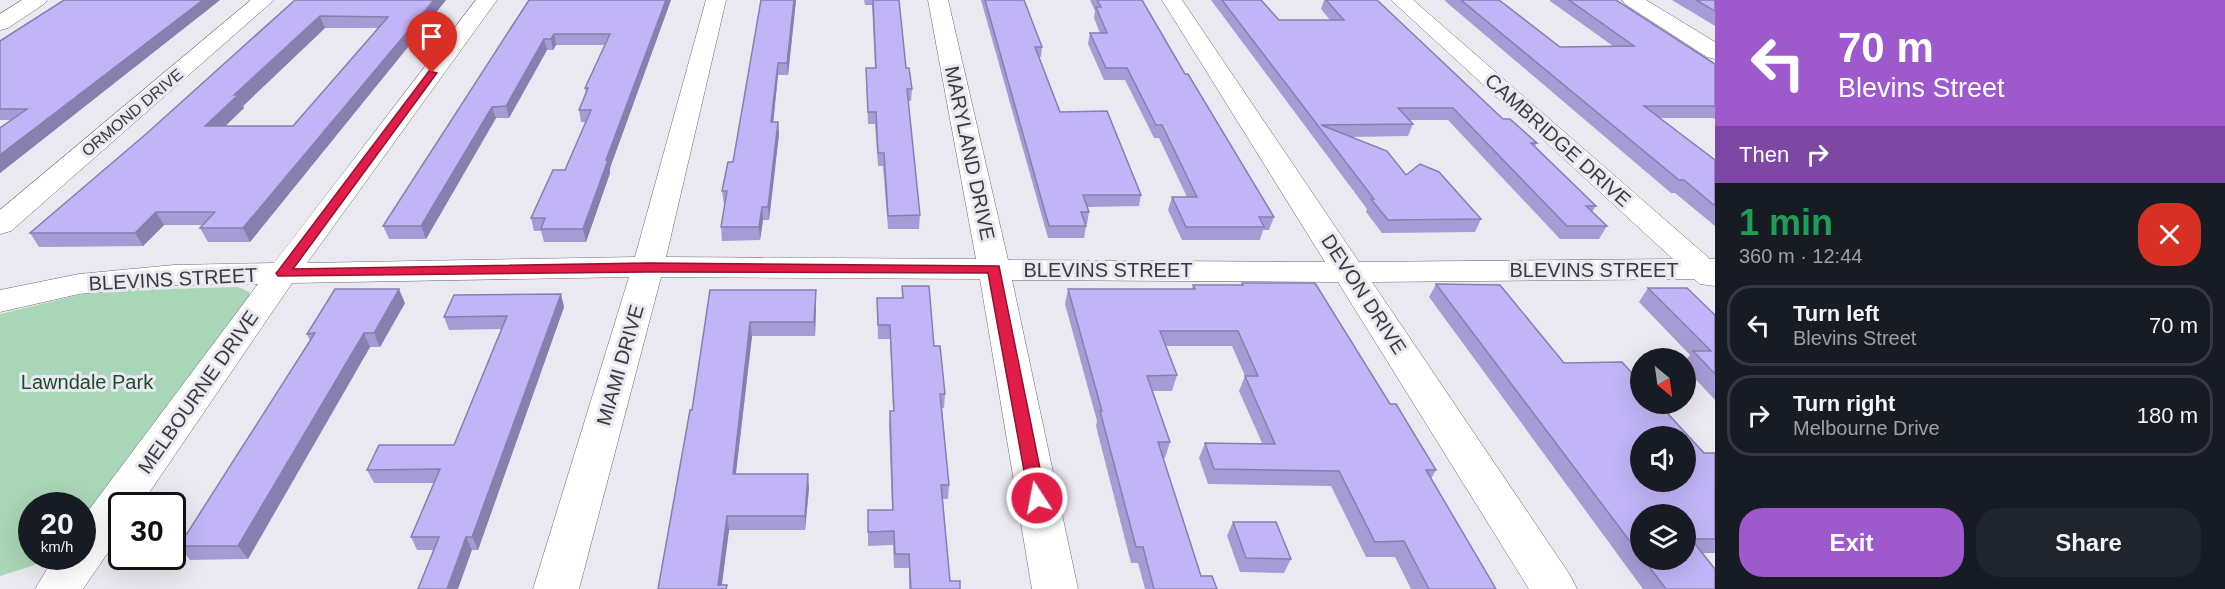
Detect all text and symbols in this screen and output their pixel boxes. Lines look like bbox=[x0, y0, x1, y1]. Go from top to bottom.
pin bbox=[406, 11, 457, 73]
icon: arrive bbox=[415, 20, 448, 53]
icon: left bbox=[1739, 24, 1817, 102]
text: 70 m bbox=[1838, 24, 1934, 71]
street label: MARYLAND DRIVE bbox=[941, 64, 999, 242]
street label: ORMOND DRIVE bbox=[79, 65, 186, 159]
street label: CAMBRIDGE DRIVE bbox=[1481, 69, 1635, 211]
text: Blevins Street bbox=[1838, 73, 2005, 103]
icon: right bbox=[1801, 138, 1834, 171]
text: Then bbox=[1739, 142, 1789, 167]
text: 1 min bbox=[1739, 202, 1833, 243]
button: close bbox=[2138, 203, 2201, 266]
street label: DEVON DRIVE bbox=[1317, 230, 1411, 358]
text: 360 m · 12:44 bbox=[1739, 245, 1862, 267]
street label: BLEVINS STREET bbox=[1024, 259, 1192, 281]
street label: BLEVINS STREET bbox=[1510, 259, 1678, 281]
street label: BLEVINS STREET bbox=[88, 264, 258, 294]
text: Turn left bbox=[1793, 301, 1879, 326]
street label: MIAMI DRIVE bbox=[592, 302, 648, 428]
street label: MELBOURNE DRIVE bbox=[134, 306, 262, 478]
icon: left bbox=[1742, 309, 1775, 342]
text: 70 m bbox=[2149, 313, 2198, 338]
text: Blevins Street bbox=[1793, 327, 1916, 349]
north arrow bbox=[1630, 348, 1696, 414]
map controls bbox=[1630, 348, 1696, 570]
park label: Lawndale Park bbox=[21, 371, 154, 393]
text: Turn right bbox=[1793, 391, 1895, 416]
icon: right bbox=[1742, 399, 1775, 432]
text: 180 m bbox=[2137, 403, 2198, 428]
text: Melbourne Drive bbox=[1793, 417, 1940, 439]
button: sound bbox=[1630, 426, 1696, 492]
position arrow bbox=[1005, 466, 1069, 530]
speed limit sign: 30 bbox=[108, 492, 186, 570]
button: layers bbox=[1630, 504, 1696, 570]
text: 20 bbox=[40, 507, 74, 540]
button: Exit bbox=[1739, 508, 1964, 577]
button: Share bbox=[1976, 508, 2201, 577]
text: km/h bbox=[41, 538, 73, 555]

